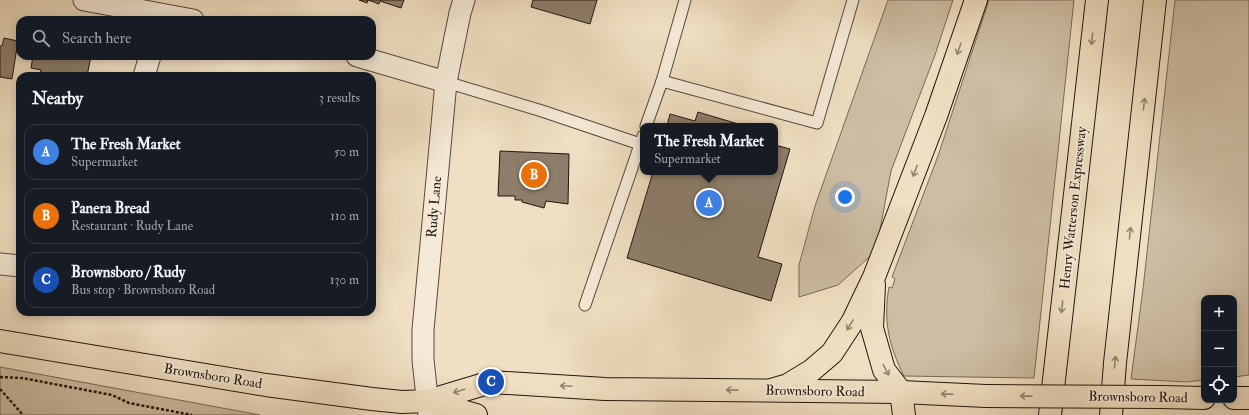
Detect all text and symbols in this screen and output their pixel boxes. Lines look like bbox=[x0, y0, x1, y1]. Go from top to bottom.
search box bbox=[16, 16, 376, 60]
icon: search bbox=[30, 27, 52, 49]
text: Search here bbox=[62, 29, 131, 48]
one-way arrow bbox=[1089, 32, 1096, 45]
one-way arrow bbox=[954, 43, 962, 55]
text: Nearby bbox=[32, 88, 83, 109]
text: 3 results bbox=[319, 90, 360, 106]
one-way arrow bbox=[1140, 98, 1148, 111]
popup bbox=[640, 123, 778, 175]
street label: Henry Watterson Expressway bbox=[1056, 125, 1091, 290]
text: The Fresh Market bbox=[654, 132, 764, 151]
text: The Fresh Market bbox=[71, 135, 181, 154]
text: A bbox=[42, 144, 50, 160]
text: 50 m bbox=[334, 144, 359, 160]
text: Supermarket bbox=[654, 151, 721, 167]
text: Supermarket bbox=[71, 154, 138, 170]
pin: B bbox=[521, 160, 547, 190]
one-way arrow bbox=[910, 165, 918, 177]
street label: Rudy Lane bbox=[423, 175, 446, 239]
your location bbox=[835, 187, 855, 207]
pin: A bbox=[696, 188, 722, 218]
text: Panera Bread bbox=[71, 199, 150, 218]
text: B bbox=[42, 208, 50, 224]
text: 110 m bbox=[330, 208, 359, 224]
text: Restaurant · Rudy Lane bbox=[71, 218, 193, 234]
one-way arrow bbox=[1126, 227, 1133, 240]
text: Brownsboro / Rudy bbox=[71, 263, 185, 282]
text: C bbox=[41, 272, 51, 288]
text: 130 m bbox=[330, 272, 359, 288]
text: Bus stop · Brownsboro Road bbox=[71, 282, 215, 298]
map controls bbox=[1201, 295, 1237, 403]
button: + bbox=[1201, 295, 1237, 331]
one-way arrow bbox=[1059, 300, 1066, 313]
one-way arrow bbox=[846, 319, 854, 330]
button: − bbox=[1201, 331, 1237, 367]
one-way arrow bbox=[1112, 356, 1119, 369]
street label: Brownsboro Road bbox=[163, 360, 263, 392]
one-way arrow bbox=[883, 364, 890, 376]
pin: C bbox=[478, 367, 504, 397]
button: locate bbox=[1201, 367, 1237, 403]
street label: Brownsboro Road bbox=[765, 382, 865, 400]
one-way arrow bbox=[560, 383, 573, 390]
one-way arrow bbox=[726, 386, 739, 394]
one-way arrow bbox=[453, 388, 466, 395]
street label: Brownsboro Road bbox=[1088, 388, 1188, 406]
one-way arrow bbox=[941, 390, 954, 398]
one-way arrow bbox=[1020, 392, 1033, 400]

